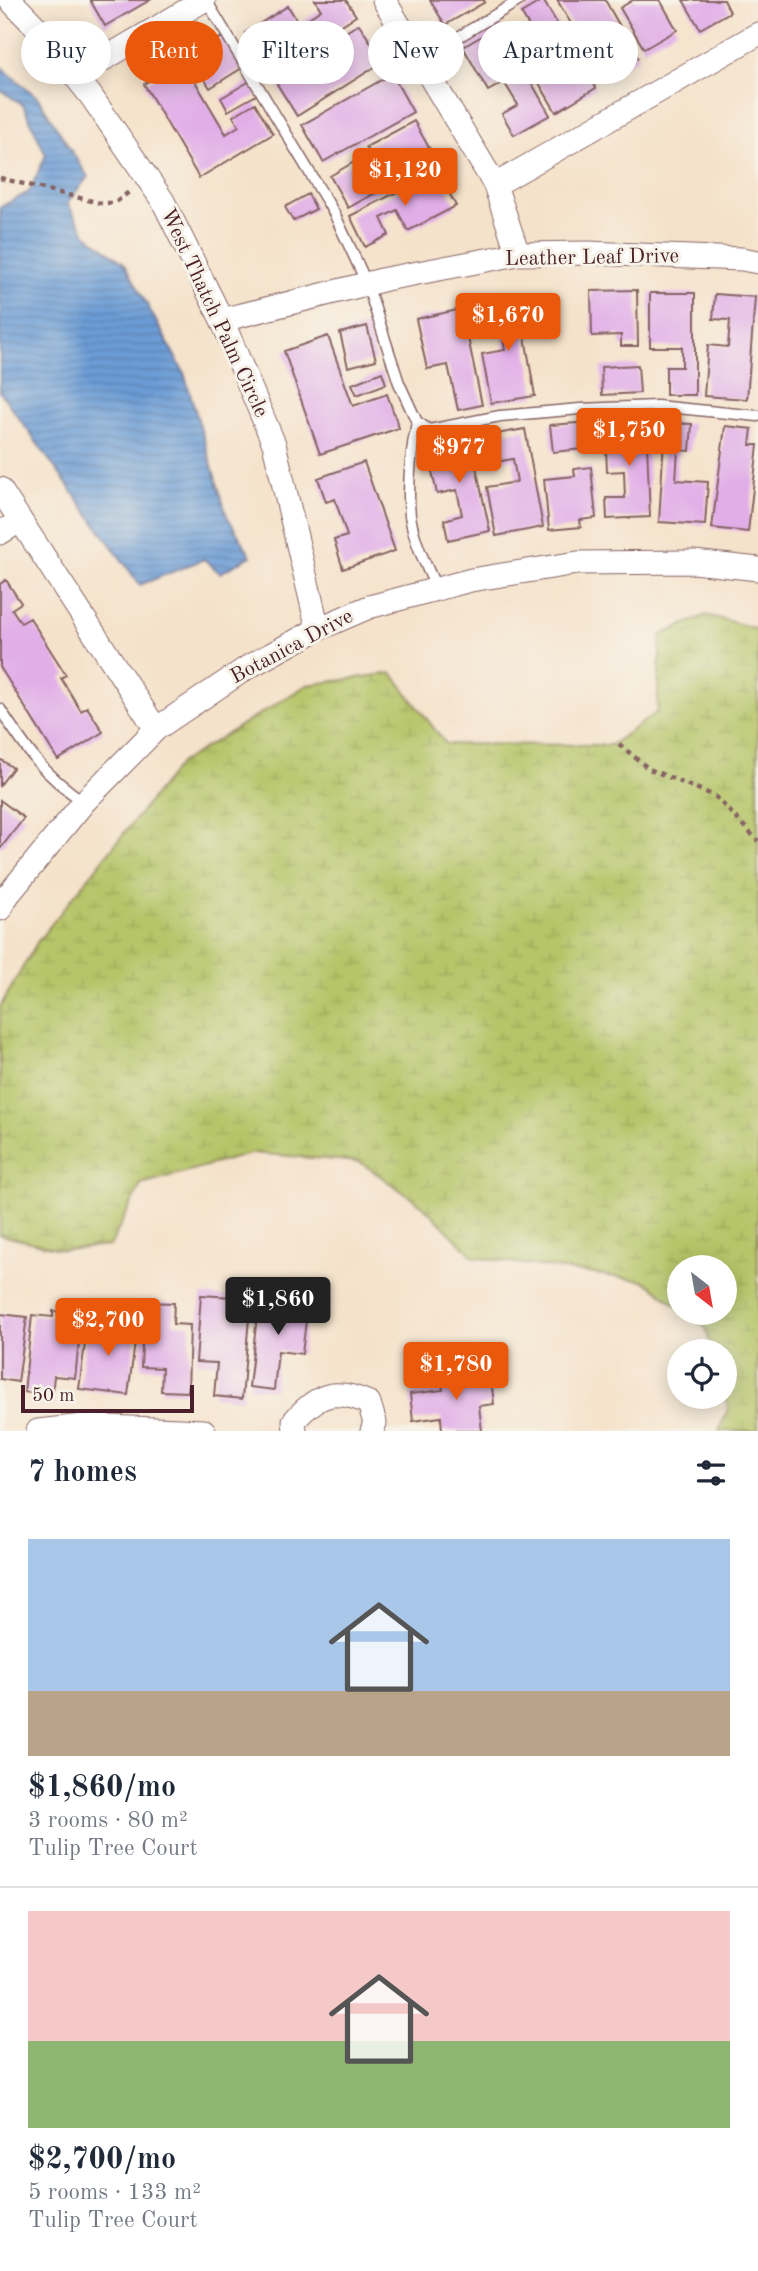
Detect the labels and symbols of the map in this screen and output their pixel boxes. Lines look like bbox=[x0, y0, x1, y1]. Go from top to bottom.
pin: $1,120 bbox=[348, 148, 462, 208]
street label: West Thatch Palm Circle bbox=[156, 205, 272, 421]
street label: Leather Leaf Drive bbox=[505, 246, 679, 270]
pin: $1,670 bbox=[451, 294, 565, 353]
pin: $1,750 bbox=[572, 408, 686, 468]
pin: $977 bbox=[418, 426, 500, 485]
street label: Botanica Drive bbox=[227, 606, 357, 688]
north arrow bbox=[667, 1255, 737, 1325]
pin: $1,860 bbox=[221, 1278, 335, 1337]
pin: $2,700 bbox=[51, 1298, 165, 1358]
pin: $1,780 bbox=[399, 1342, 513, 1402]
scale bar bbox=[21, 1382, 194, 1414]

